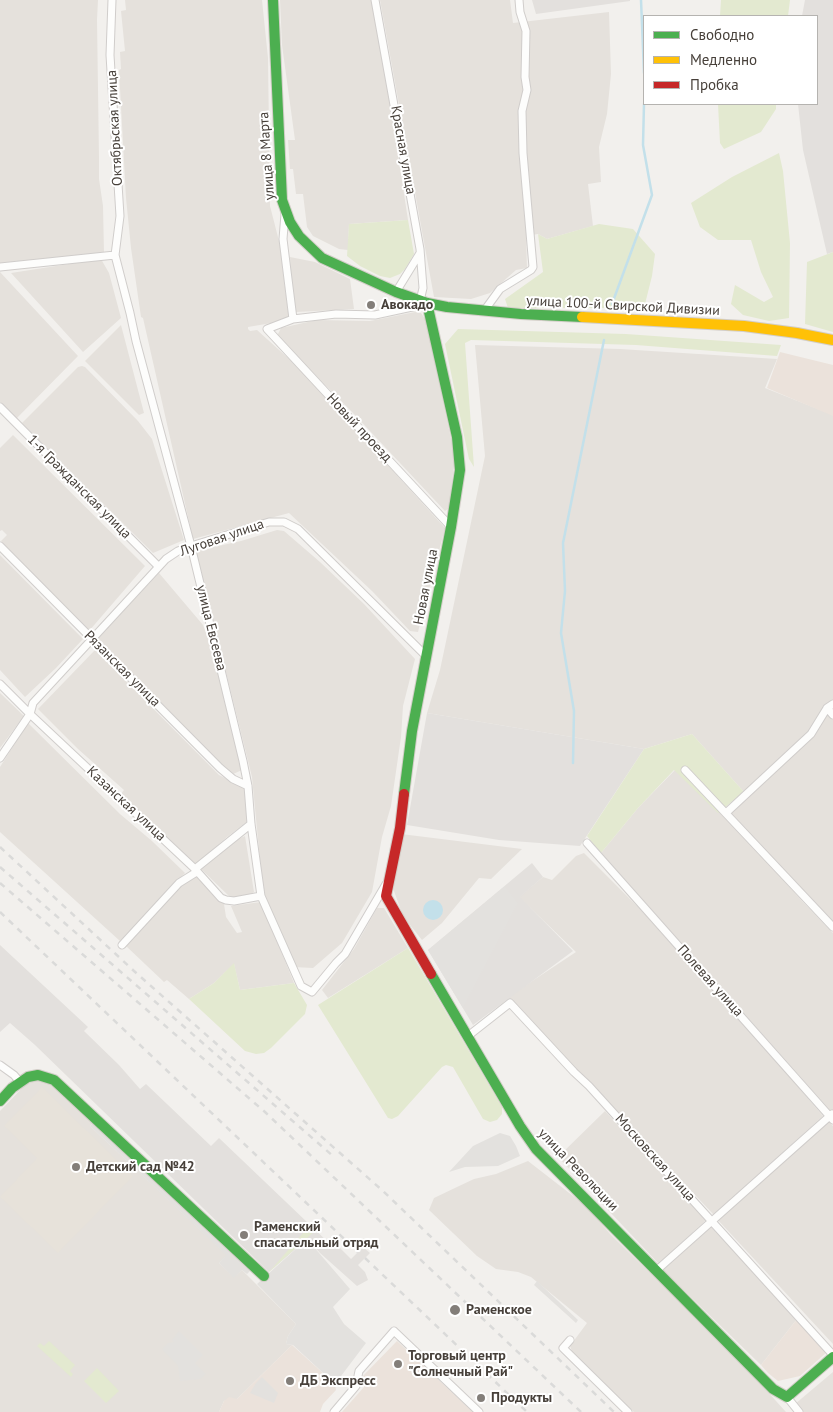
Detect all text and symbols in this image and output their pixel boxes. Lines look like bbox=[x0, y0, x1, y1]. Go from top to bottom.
legend bbox=[643, 15, 818, 105]
text: Свободно bbox=[690, 25, 754, 44]
text: Медленно bbox=[690, 50, 757, 69]
street label: Октябрьская улица bbox=[104, 70, 126, 186]
text: Пробка bbox=[690, 75, 739, 94]
street label: Красная улица bbox=[387, 104, 419, 196]
street label: улица 8 Марта bbox=[256, 111, 278, 201]
street label: улица 100-й Свирской Дивизии bbox=[526, 293, 720, 319]
place label: Авокадо bbox=[381, 297, 433, 313]
marker: Авокадо bbox=[365, 299, 377, 311]
street label: Новый проезд bbox=[323, 390, 395, 466]
street label: 1-я Гражданская улица bbox=[24, 432, 134, 542]
street label: Луговая улица bbox=[178, 516, 266, 560]
street label: Новая улица bbox=[410, 548, 442, 626]
street label: улица Евсеева bbox=[192, 583, 230, 673]
street label: Рязанская улица bbox=[80, 627, 164, 711]
street label: Казанская улица bbox=[83, 763, 169, 845]
street label: Полевая улица bbox=[673, 942, 747, 1020]
street label: Московская улица bbox=[611, 1111, 699, 1205]
street label: улица Революции bbox=[534, 1125, 622, 1215]
place label: Детский сад №42 bbox=[86, 1159, 195, 1175]
marker: Детский сад №42 bbox=[70, 1161, 82, 1173]
place label: Раменский спасательный отряд bbox=[254, 1219, 379, 1252]
marker: Раменский спасательный отряд bbox=[238, 1229, 250, 1241]
place label: Раменское bbox=[466, 1302, 532, 1318]
marker: Раменское bbox=[448, 1303, 462, 1317]
place label: Торговый центр "Солнечный Рай" bbox=[408, 1348, 513, 1380]
marker: Торговый центр "Солнечный Рай" bbox=[392, 1358, 404, 1370]
place label: ДБ Экспресс bbox=[300, 1373, 376, 1389]
marker: ДБ Экспресс bbox=[284, 1375, 296, 1387]
place label: Продукты bbox=[491, 1390, 552, 1406]
marker: Продукты bbox=[475, 1392, 487, 1404]

